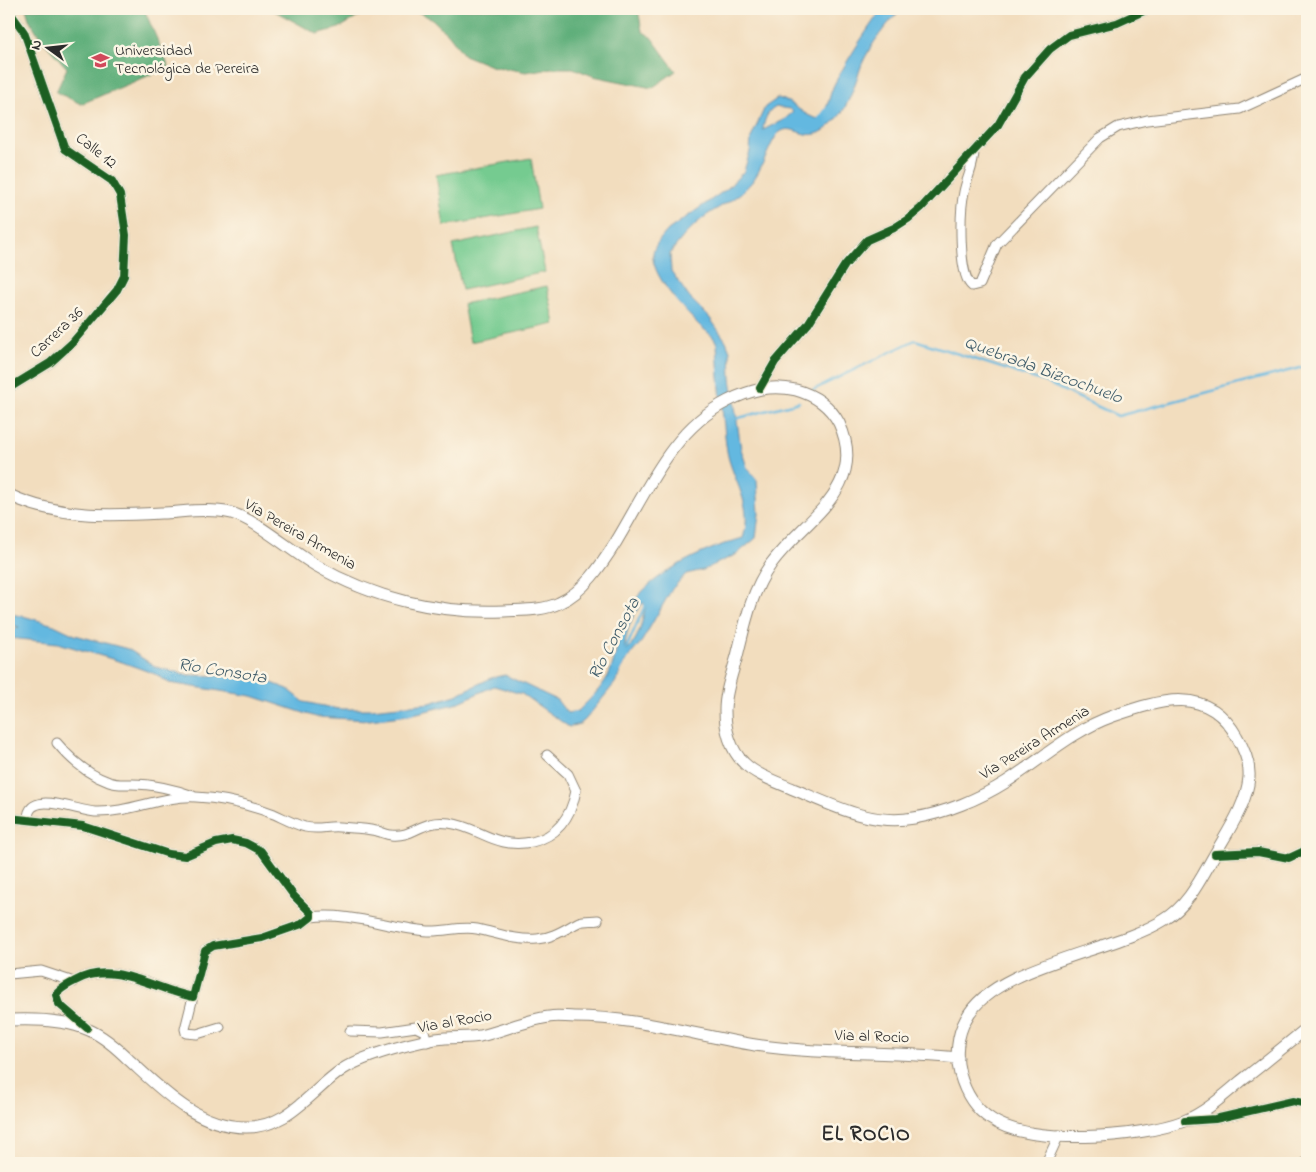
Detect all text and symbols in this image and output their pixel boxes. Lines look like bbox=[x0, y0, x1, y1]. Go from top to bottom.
north arrow bbox=[22, 22, 72, 72]
text: N bbox=[26, 38, 48, 52]
place label: Universidad Tecnológica de Pereira bbox=[115, 39, 259, 81]
school or university icon: Universidad Tecnológica de Pereira bbox=[91, 50, 111, 70]
street label: Calle 12 bbox=[70, 127, 122, 175]
street label: Carrera 36 bbox=[25, 302, 89, 364]
water label: Quebrada Bizcochuelo bbox=[960, 330, 1126, 412]
street label: Vía Pereira Armenia bbox=[239, 493, 360, 577]
water label: Río Consota bbox=[583, 593, 648, 685]
water label: Río Consota bbox=[176, 652, 268, 692]
street label: Vía Pereira Armenia bbox=[974, 700, 1095, 787]
street label: Via al Rocio bbox=[415, 1004, 494, 1040]
street label: Via al Rocio bbox=[833, 1024, 910, 1050]
district label: EL ROCIO bbox=[821, 1120, 911, 1150]

